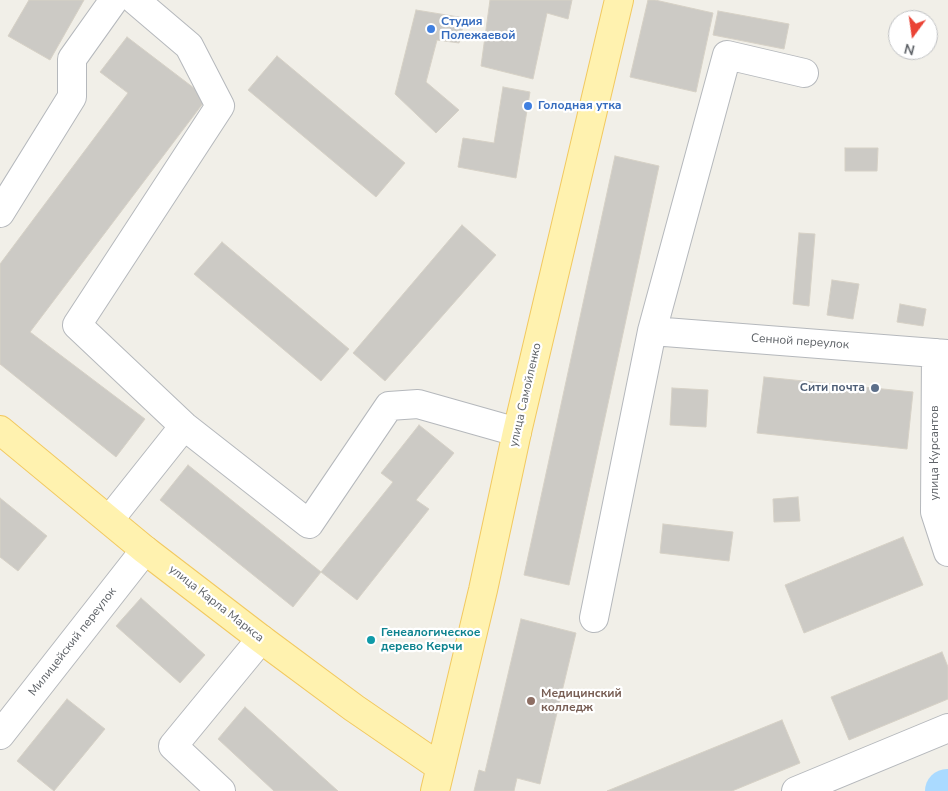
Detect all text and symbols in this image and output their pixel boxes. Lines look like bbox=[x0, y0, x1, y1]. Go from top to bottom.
north arrow bbox=[888, 10, 938, 60]
place label: Студия Полежаевой bbox=[441, 15, 515, 43]
marker: Студия Полежаевой bbox=[425, 23, 437, 35]
text: N bbox=[902, 39, 917, 60]
place label: Голодная утка bbox=[538, 99, 622, 113]
marker: Голодная утка bbox=[522, 100, 534, 112]
street label: Сенной переулок bbox=[750, 331, 850, 353]
street label: улица Самойленко bbox=[507, 342, 545, 448]
place label: Сити почта bbox=[800, 381, 865, 395]
marker: Сити почта bbox=[869, 382, 881, 394]
street label: улица Курсантов bbox=[928, 405, 942, 501]
street label: улица Карла Маркса bbox=[166, 562, 266, 646]
street label: Милицейский переулок bbox=[26, 585, 120, 699]
place label: Генеалогическое дерево Керчи bbox=[381, 626, 480, 654]
marker: Генеалогическое дерево Керчи bbox=[365, 634, 377, 646]
place label: Медицинский колледж bbox=[541, 687, 622, 715]
marker: Медицинский колледж bbox=[525, 695, 537, 707]

